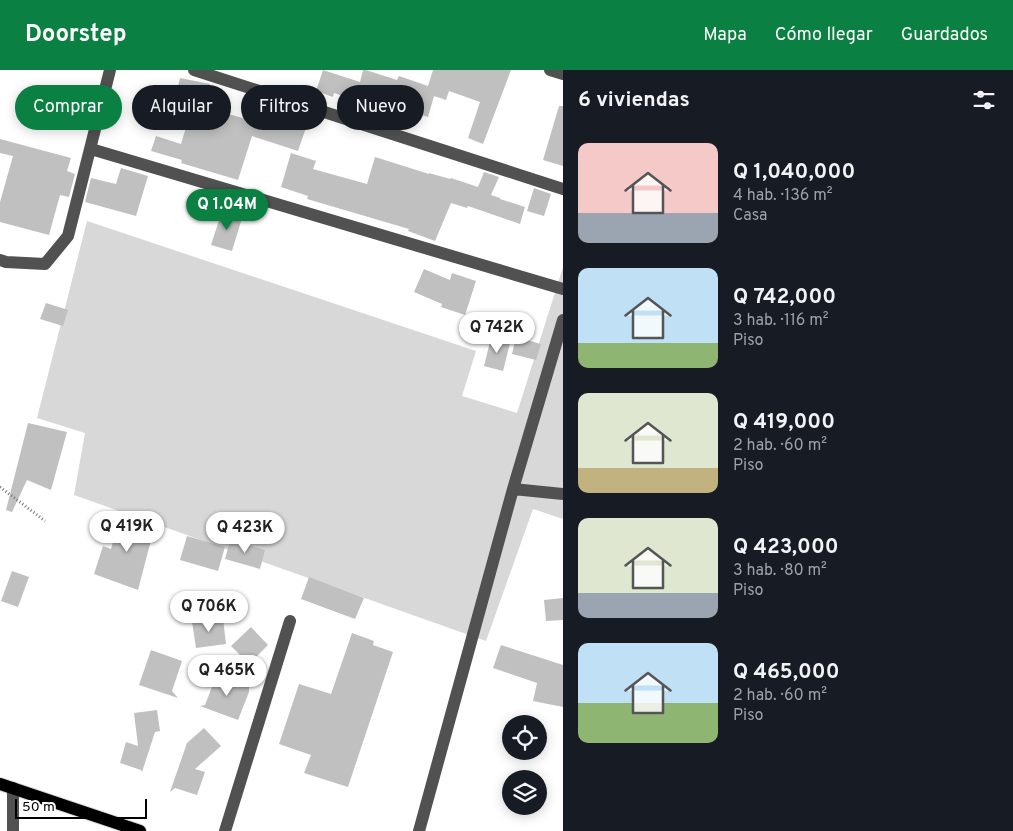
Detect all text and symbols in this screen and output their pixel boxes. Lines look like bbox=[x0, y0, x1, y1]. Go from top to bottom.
text: Doorstep bbox=[25, 20, 127, 50]
text: Mapa bbox=[703, 24, 747, 47]
text: Cómo llegar bbox=[775, 24, 873, 47]
text: Guardados bbox=[901, 24, 988, 47]
chip: Comprar bbox=[15, 85, 122, 130]
chip: Alquilar bbox=[132, 85, 231, 130]
chip: Filtros bbox=[241, 85, 327, 130]
chip: Nuevo bbox=[337, 85, 424, 130]
icon: filters bbox=[970, 86, 998, 114]
text: 6 viviendas bbox=[578, 87, 690, 114]
text: Q 1,040,000 bbox=[733, 159, 855, 186]
icon: home bbox=[618, 163, 678, 223]
text: 4 hab. · 136 m² bbox=[733, 186, 832, 206]
pin: Q 1.04M bbox=[181, 189, 273, 231]
text: Q 1.04M bbox=[197, 195, 257, 215]
text: Casa bbox=[733, 206, 768, 226]
text: Q 742,000 bbox=[733, 284, 836, 311]
icon: home bbox=[618, 288, 678, 348]
text: 3 hab. · 116 m² bbox=[733, 311, 829, 331]
pin: Q 742K bbox=[456, 312, 538, 354]
text: Q 742K bbox=[470, 318, 524, 338]
text: Piso bbox=[733, 331, 763, 351]
text: Q 419,000 bbox=[733, 409, 835, 436]
icon: home bbox=[618, 413, 678, 473]
text: 2 hab. · 60 m² bbox=[733, 436, 827, 456]
text: Piso bbox=[733, 456, 763, 476]
pin: Q 419K bbox=[86, 510, 168, 553]
pin: Q 423K bbox=[204, 512, 286, 554]
text: Q 419K bbox=[100, 517, 154, 537]
text: Q 423K bbox=[217, 518, 273, 538]
text: Q 423,000 bbox=[733, 534, 839, 561]
icon: home bbox=[618, 538, 678, 598]
text: 3 hab. · 80 m² bbox=[733, 561, 827, 581]
text: Piso bbox=[733, 581, 763, 601]
pin: Q 706K bbox=[168, 590, 250, 633]
text: Q 706K bbox=[181, 597, 237, 617]
pin: Q 465K bbox=[186, 654, 268, 697]
text: Q 465,000 bbox=[733, 659, 839, 686]
text: Q 465K bbox=[199, 661, 255, 681]
icon: home bbox=[618, 663, 678, 723]
text: 2 hab. · 60 m² bbox=[733, 686, 827, 706]
text: Piso bbox=[733, 706, 763, 726]
map controls bbox=[502, 715, 547, 815]
button: locate bbox=[502, 715, 547, 760]
button: layers bbox=[502, 770, 547, 815]
scale bar bbox=[15, 796, 148, 819]
text: 50 m bbox=[22, 799, 55, 816]

